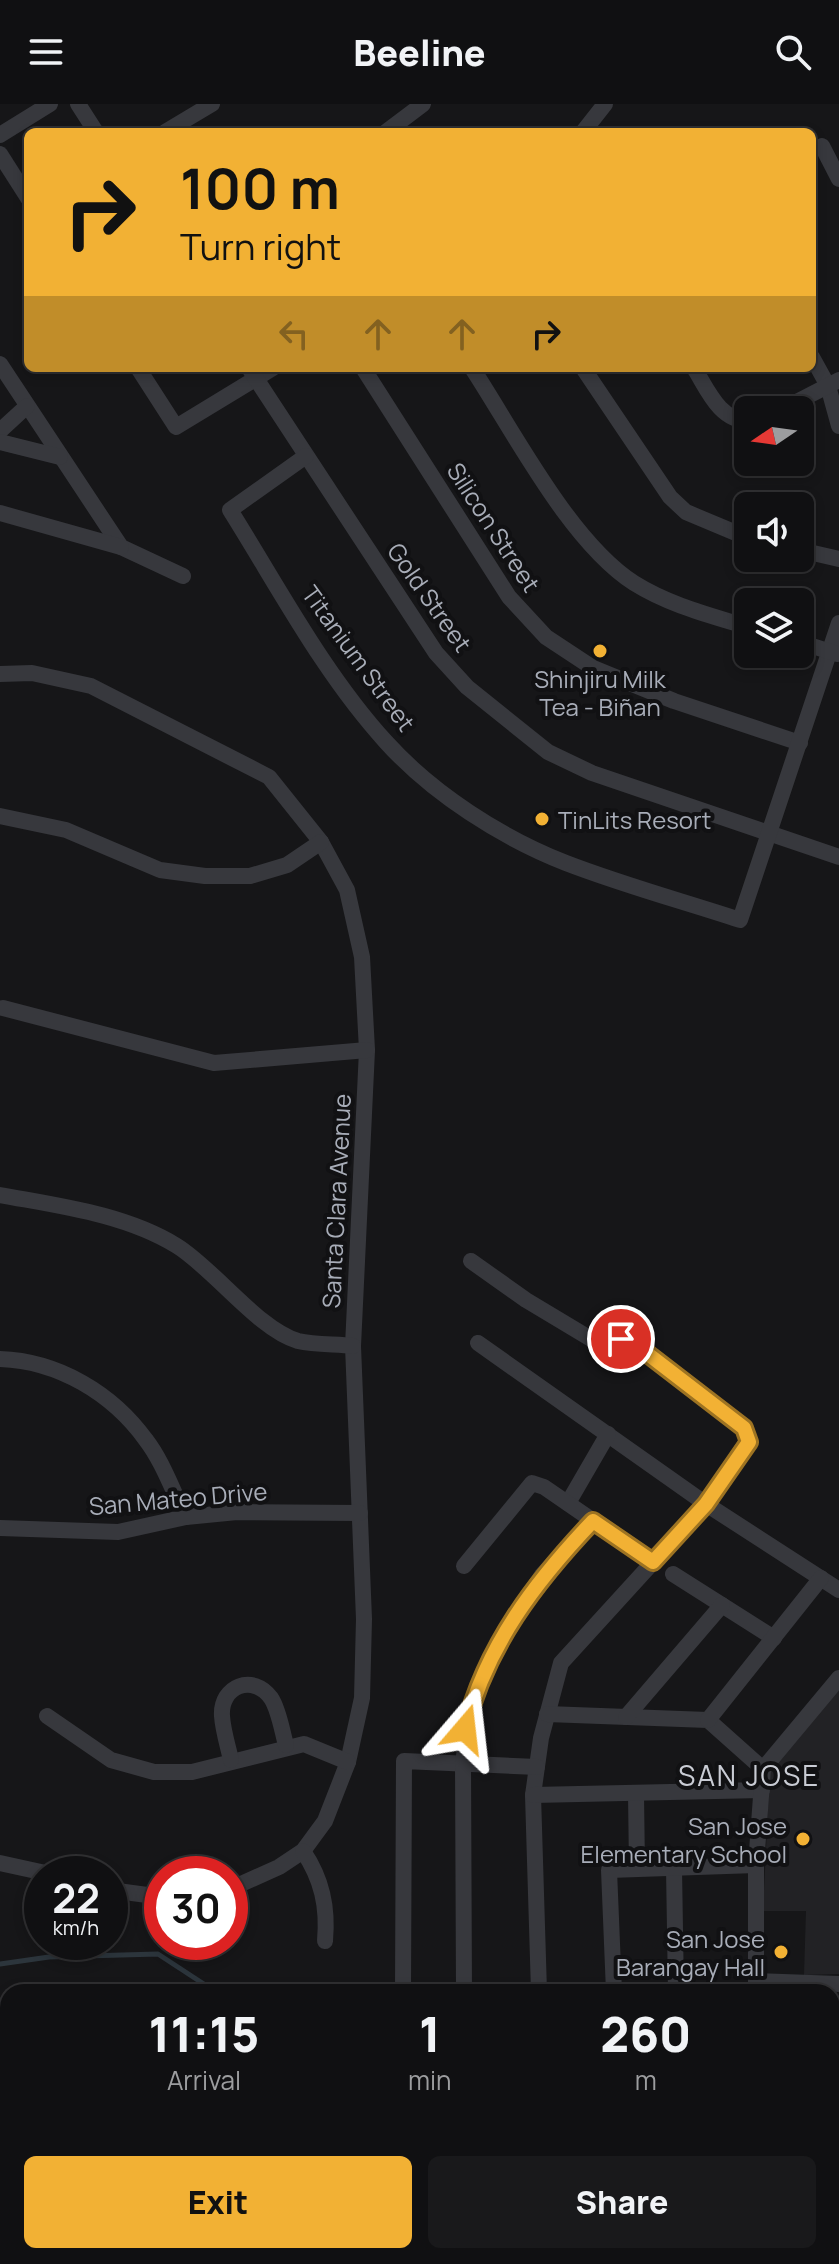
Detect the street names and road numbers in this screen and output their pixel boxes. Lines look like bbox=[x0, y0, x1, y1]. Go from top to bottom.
street label: Silicon Street bbox=[440, 456, 548, 598]
street label: Gold Street bbox=[380, 536, 480, 658]
street label: Titanium Street bbox=[295, 578, 423, 738]
street label: Santa Clara Avenue bbox=[314, 1093, 358, 1309]
street label: San Mateo Drive bbox=[87, 1474, 269, 1522]

